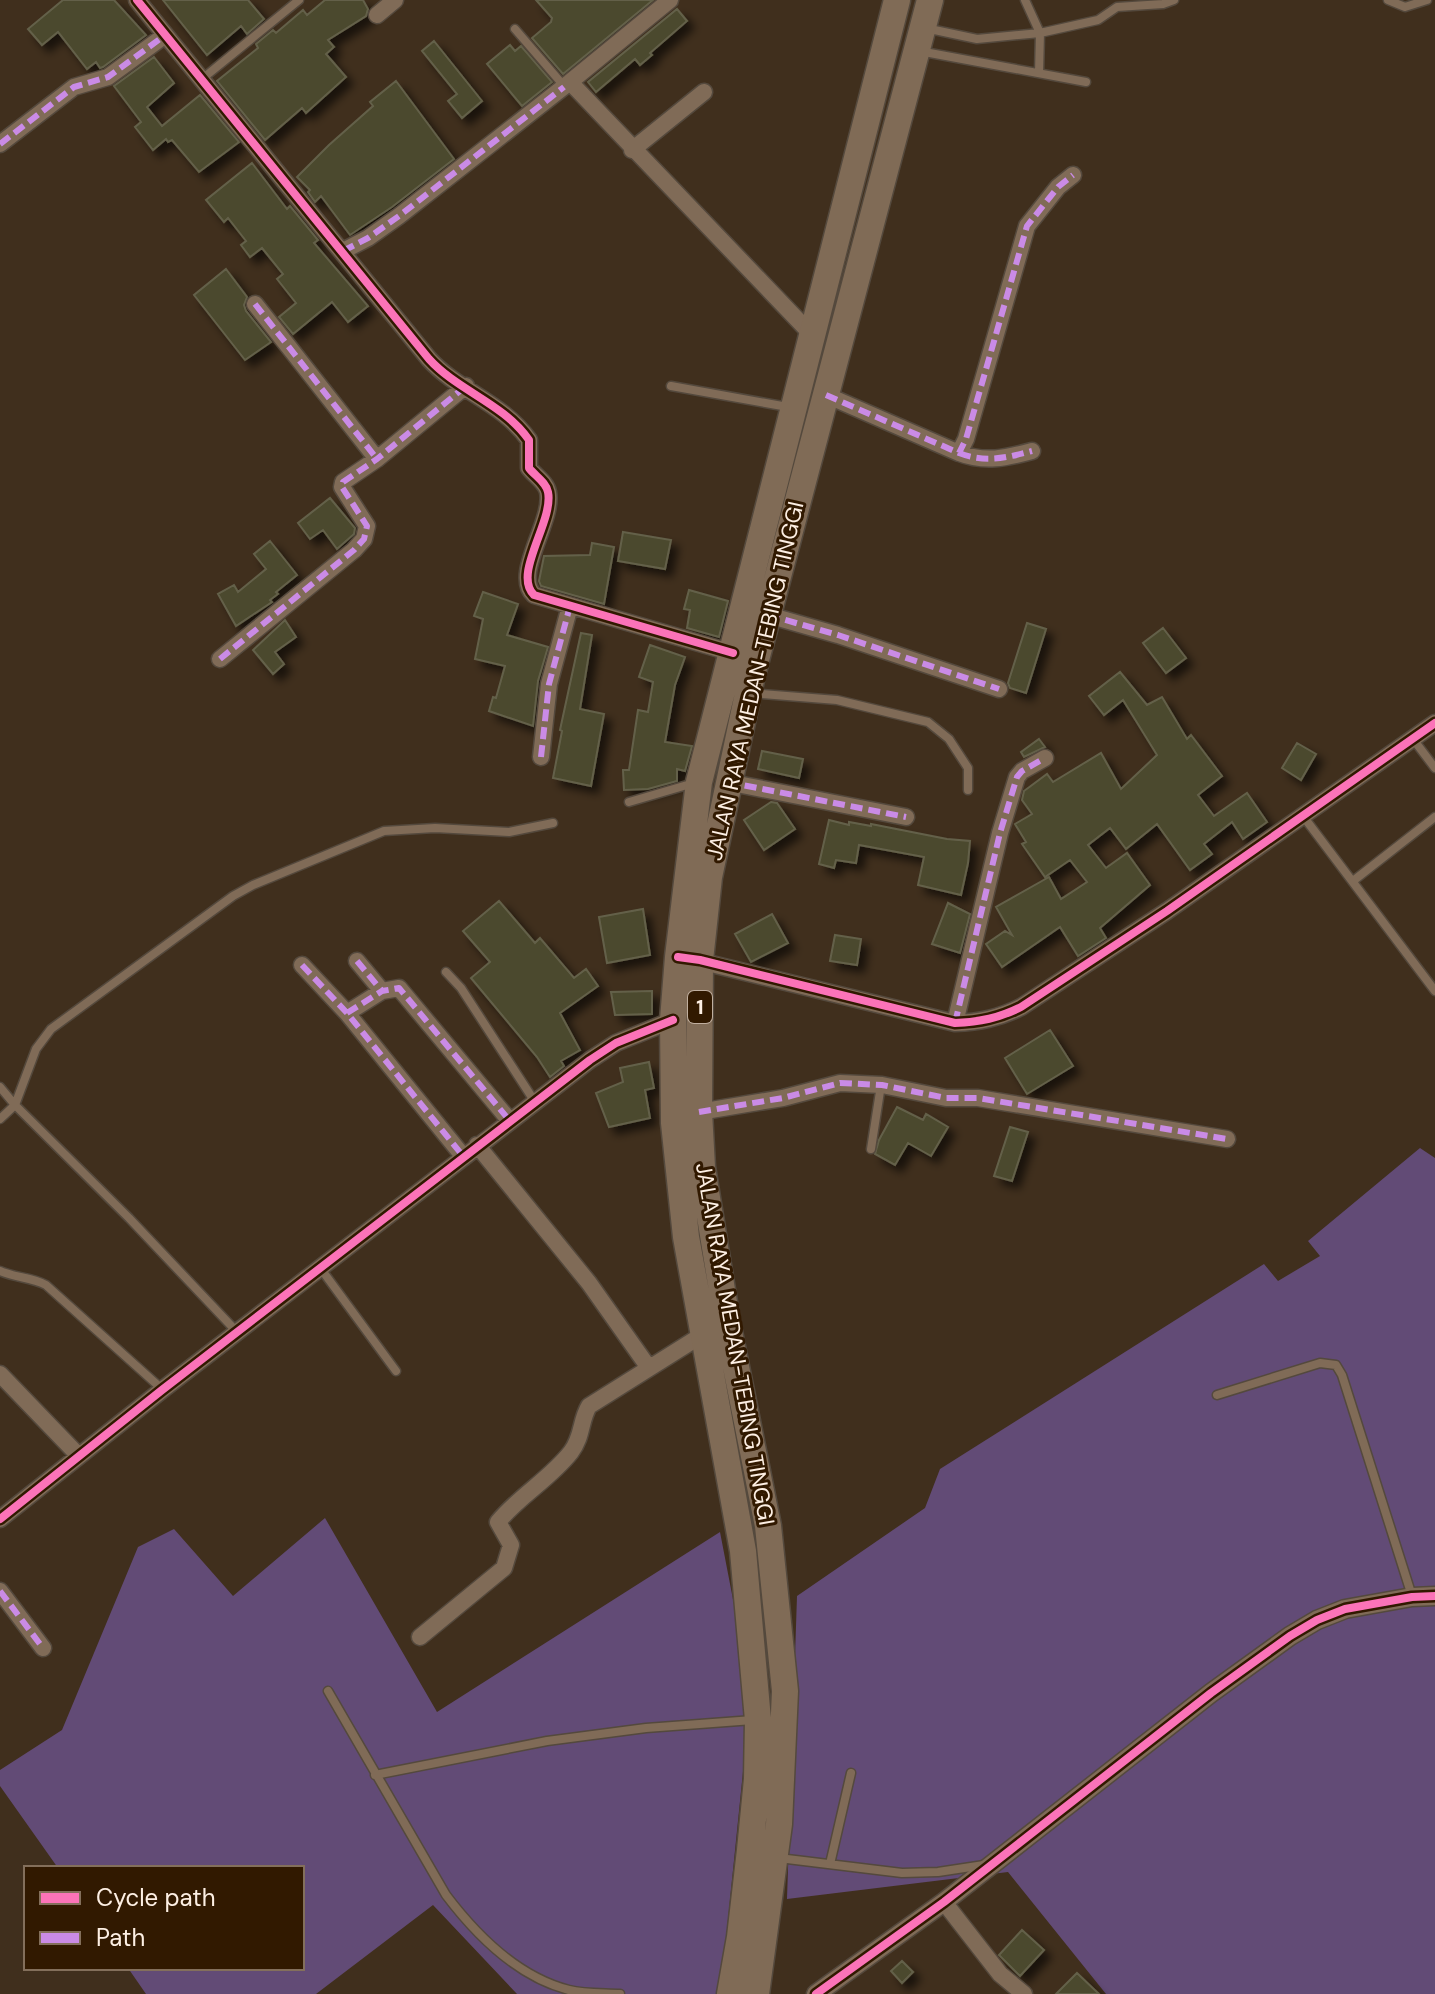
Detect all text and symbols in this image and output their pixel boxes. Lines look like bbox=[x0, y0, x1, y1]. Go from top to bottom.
street label: JALAN RAYA MEDAN-TEBING TINGGI bbox=[700, 499, 810, 863]
road number: 1 bbox=[688, 991, 712, 1023]
street label: JALAN RAYA MEDAN-TEBING TINGGI bbox=[689, 1160, 781, 1528]
legend bbox=[24, 1866, 304, 1970]
text: Cycle path bbox=[96, 1882, 215, 1913]
text: Path bbox=[96, 1922, 145, 1953]

